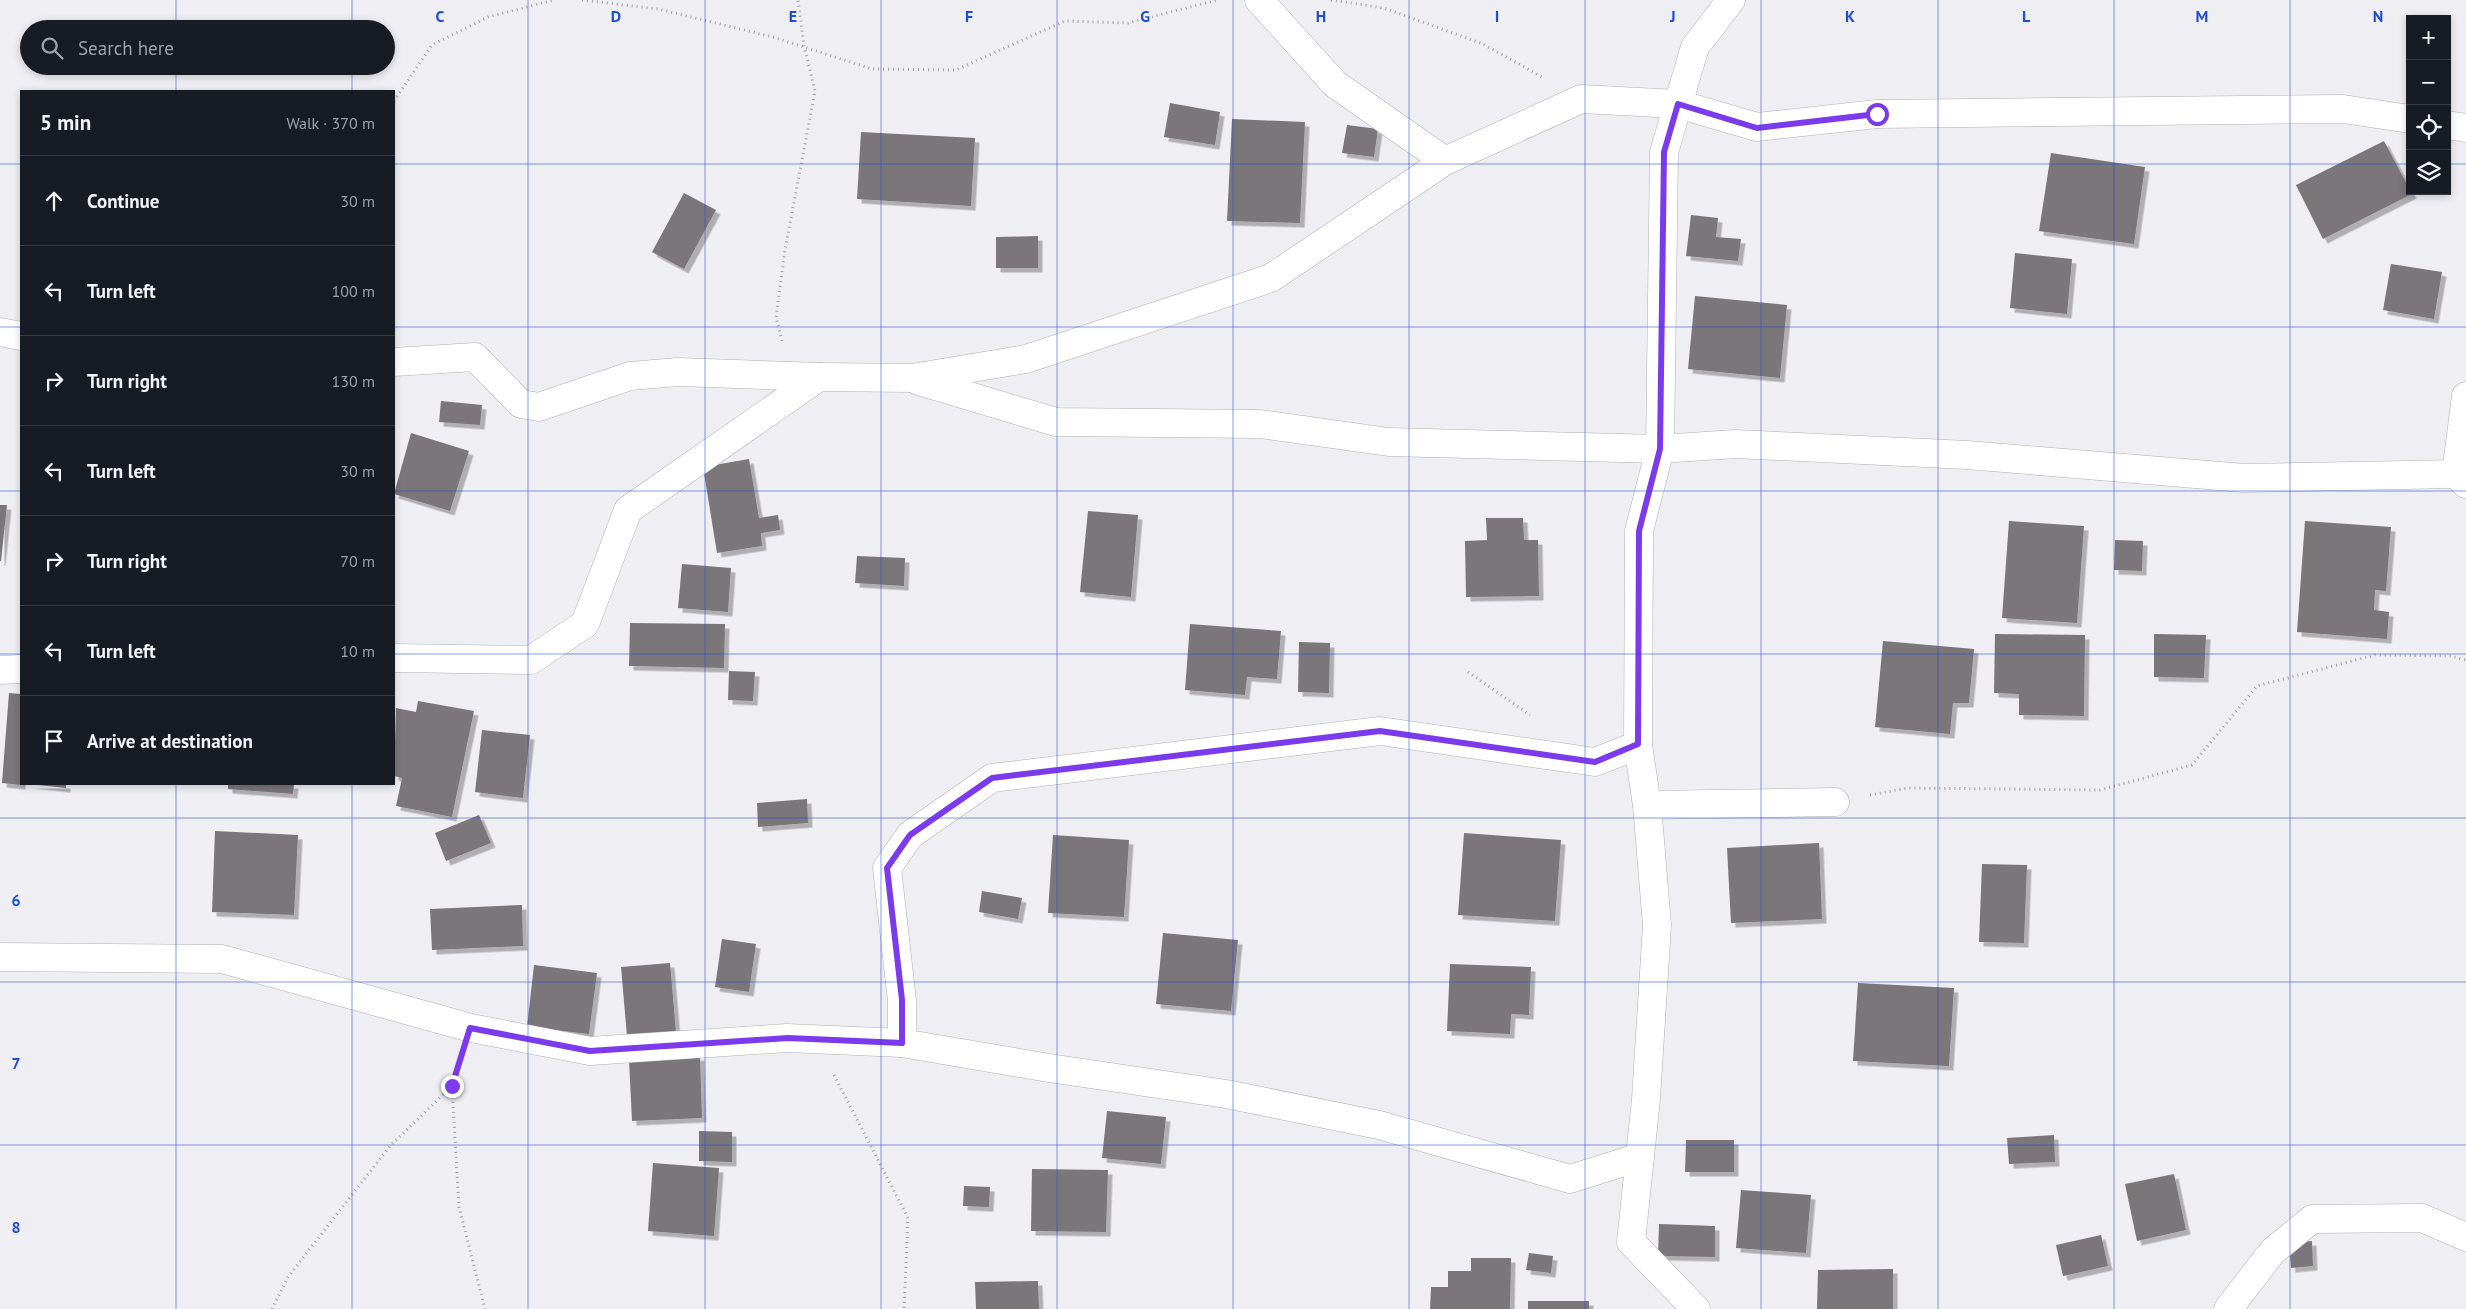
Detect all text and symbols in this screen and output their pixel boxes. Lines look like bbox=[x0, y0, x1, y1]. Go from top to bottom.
text: C bbox=[436, 6, 445, 26]
text: D bbox=[611, 6, 621, 26]
text: E bbox=[789, 6, 797, 26]
text: F bbox=[965, 6, 973, 26]
text: G bbox=[1140, 6, 1150, 26]
text: H bbox=[1316, 6, 1326, 26]
text: I bbox=[1495, 6, 1499, 26]
text: J bbox=[1669, 6, 1676, 26]
text: K bbox=[1845, 6, 1855, 26]
text: L bbox=[2022, 6, 2031, 26]
text: M bbox=[2196, 6, 2208, 26]
text: N bbox=[2373, 6, 2383, 26]
map controls bbox=[2406, 15, 2451, 195]
button: + bbox=[2406, 15, 2451, 60]
search box bbox=[20, 20, 395, 75]
icon: search bbox=[38, 34, 66, 62]
text: Search here bbox=[78, 36, 174, 60]
button: − bbox=[2406, 60, 2451, 105]
route start bbox=[1866, 103, 1889, 126]
button: locate bbox=[2406, 105, 2451, 150]
text: 5 min bbox=[40, 109, 91, 136]
text: Walk · 370 m bbox=[286, 113, 375, 133]
button: layers bbox=[2406, 150, 2451, 195]
icon: ahead bbox=[40, 187, 68, 215]
text: Continue bbox=[87, 189, 159, 213]
text: 30 m bbox=[340, 191, 375, 211]
icon: left bbox=[40, 277, 68, 305]
text: Turn left bbox=[87, 279, 156, 303]
text: 100 m bbox=[332, 281, 375, 301]
icon: right bbox=[40, 367, 68, 395]
text: Turn right bbox=[87, 369, 167, 393]
text: 130 m bbox=[332, 371, 375, 391]
icon: left bbox=[40, 457, 68, 485]
text: Turn left bbox=[87, 459, 156, 483]
text: 30 m bbox=[340, 461, 375, 481]
icon: right bbox=[40, 547, 68, 575]
text: Turn right bbox=[87, 549, 167, 573]
text: 70 m bbox=[340, 551, 375, 571]
icon: left bbox=[40, 637, 68, 665]
text: Turn left bbox=[87, 639, 156, 663]
text: 10 m bbox=[340, 641, 375, 661]
icon: arrive bbox=[40, 727, 68, 755]
text: Arrive at destination bbox=[87, 729, 253, 753]
text: 6 bbox=[11, 890, 21, 910]
text: 7 bbox=[11, 1053, 21, 1073]
route end bbox=[441, 1075, 464, 1098]
text: 8 bbox=[11, 1217, 21, 1237]

